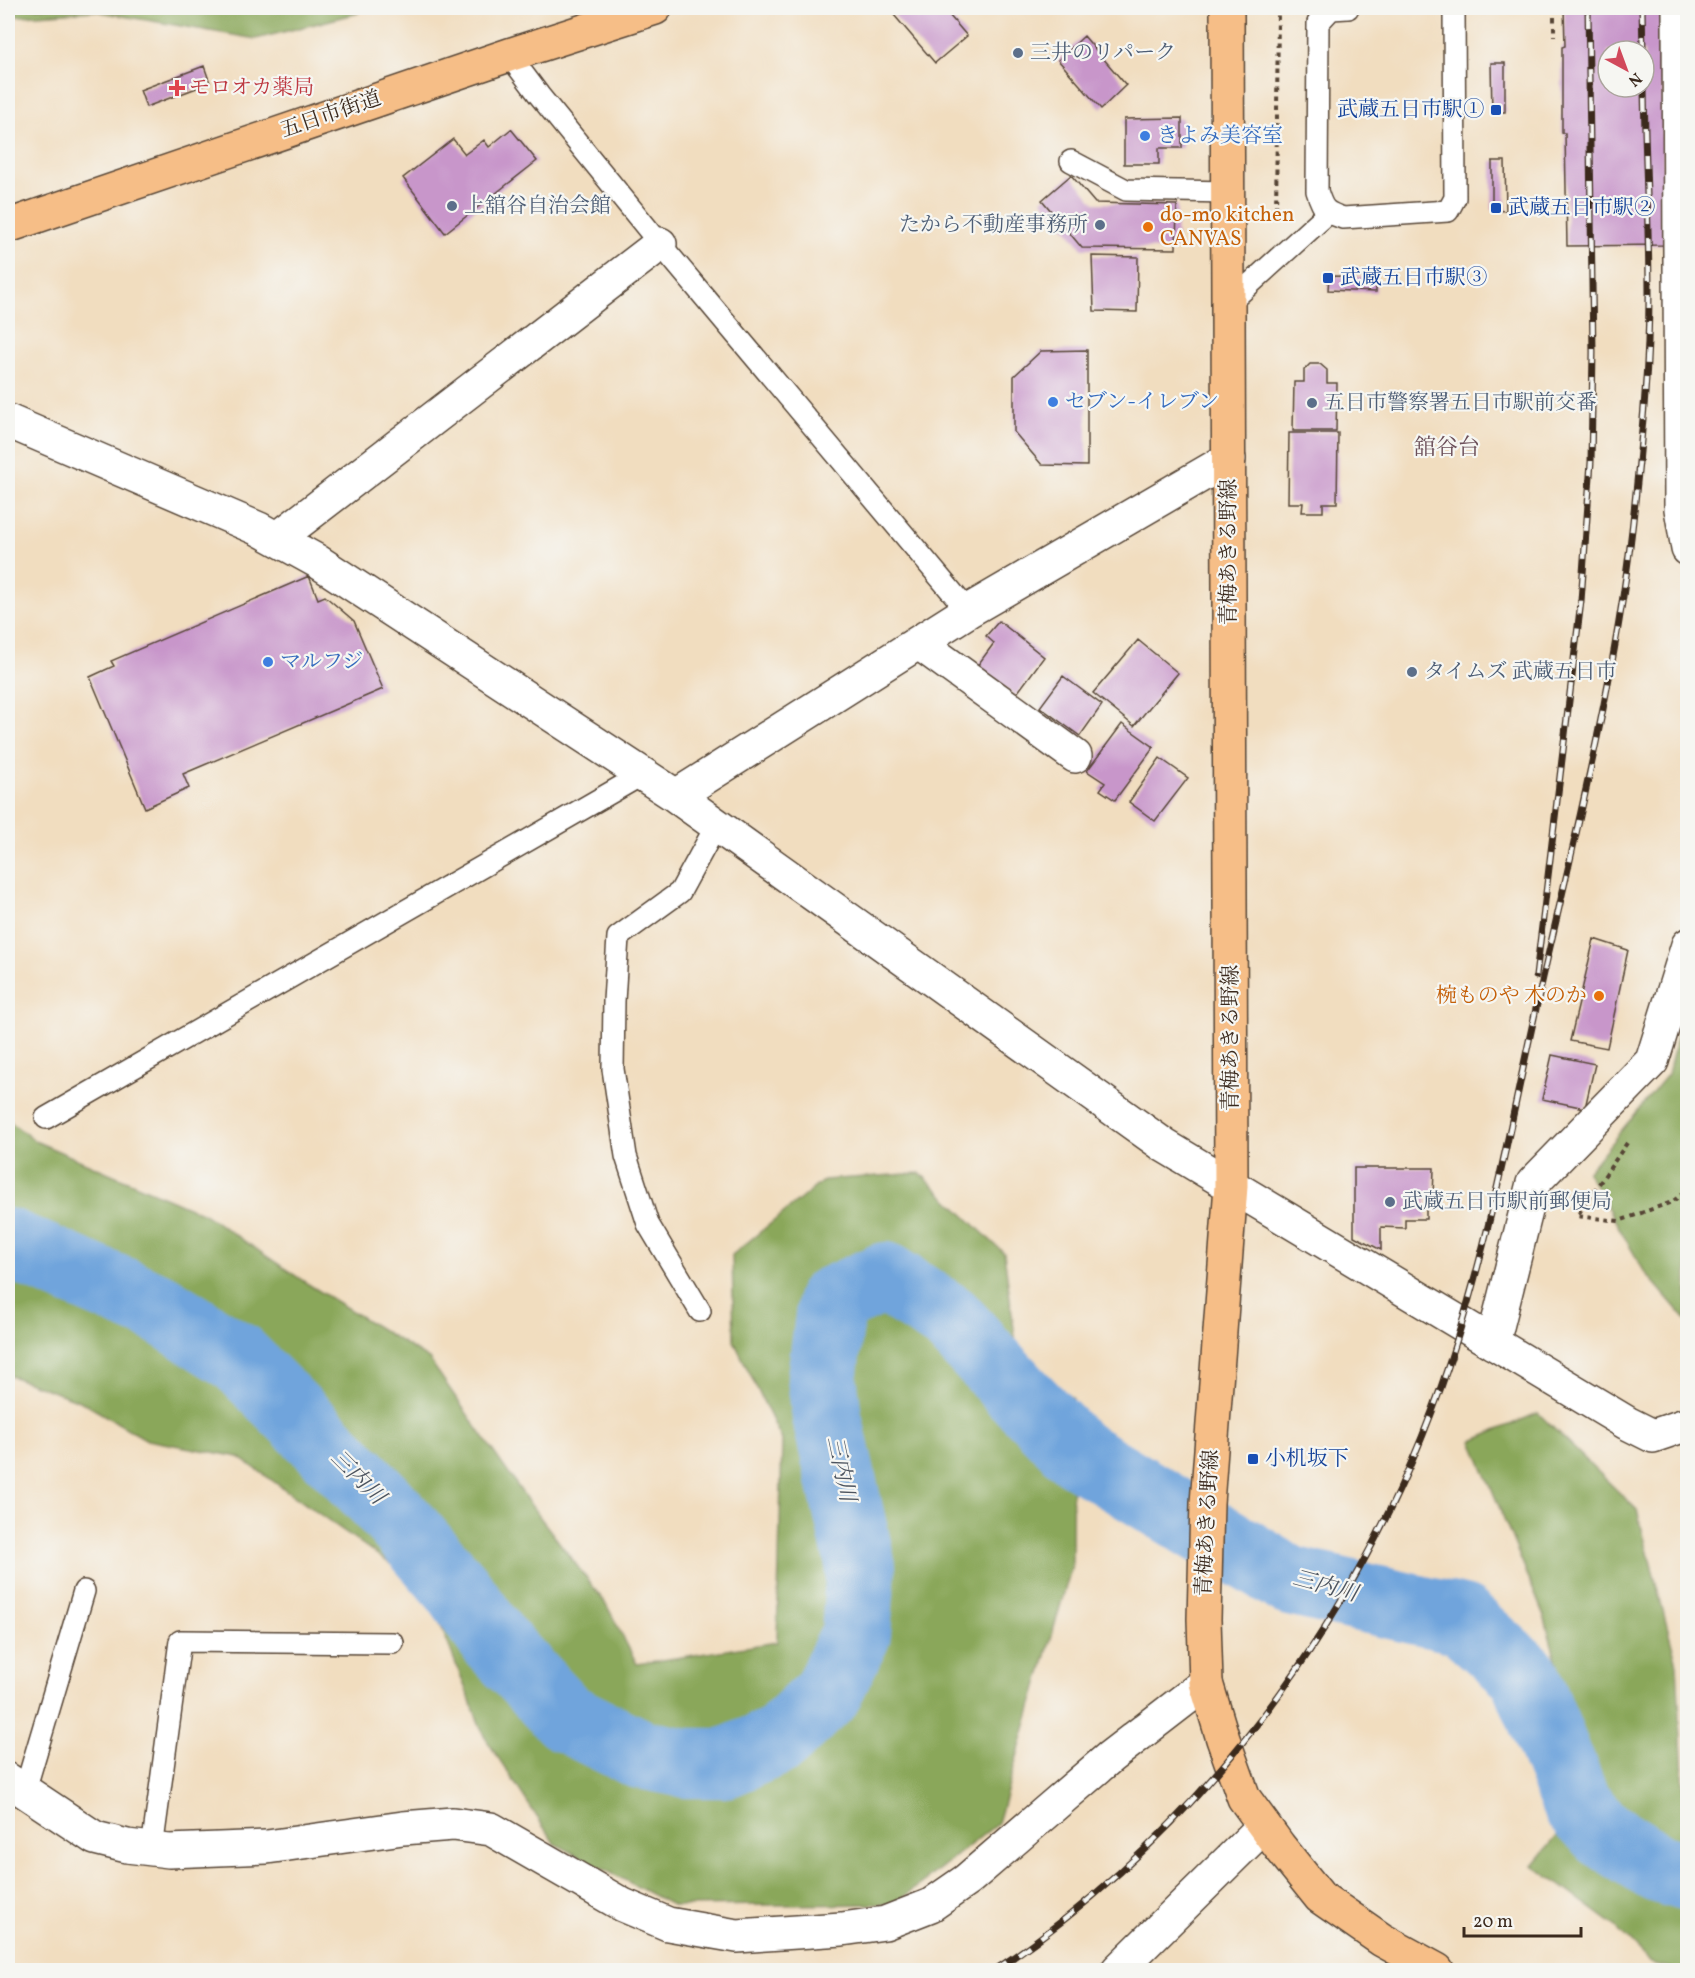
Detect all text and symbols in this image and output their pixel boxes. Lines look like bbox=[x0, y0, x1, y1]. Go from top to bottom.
place label: 三井のリパーク bbox=[1030, 39, 1176, 68]
north arrow bbox=[1596, 39, 1656, 99]
marker: 三井のリパーク bbox=[1011, 46, 1025, 60]
text: N bbox=[1623, 67, 1646, 91]
place label: モロオカ薬局 bbox=[189, 74, 314, 103]
marker: モロオカ薬局 bbox=[170, 81, 184, 95]
street label: 五日市街道 bbox=[277, 84, 385, 146]
place label: 武蔵五日市駅① bbox=[1337, 96, 1484, 125]
marker: 武蔵五日市駅① bbox=[1489, 103, 1503, 117]
place label: きよみ美容室 bbox=[1157, 122, 1283, 151]
marker: きよみ美容室 bbox=[1138, 129, 1152, 143]
place label: 上舘谷自治会館 bbox=[464, 192, 611, 221]
place label: 武蔵五日市駅② bbox=[1508, 194, 1655, 223]
marker: 上舘谷自治会館 bbox=[445, 199, 459, 213]
place label: do-mo kitchen CANVAS bbox=[1160, 201, 1295, 254]
marker: 武蔵五日市駅② bbox=[1489, 201, 1503, 215]
place label: たから不動産事務所 bbox=[899, 211, 1088, 240]
marker: たから不動産事務所 bbox=[1093, 218, 1107, 232]
marker: do-mo kitchen CANVAS bbox=[1141, 220, 1155, 234]
place label: 武蔵五日市駅③ bbox=[1340, 264, 1487, 293]
marker: 武蔵五日市駅③ bbox=[1321, 271, 1335, 285]
place label: セブン-イレブン bbox=[1065, 388, 1219, 417]
place label: 五日市警察署五日市駅前交番 bbox=[1324, 389, 1597, 418]
marker: セブン-イレブン bbox=[1046, 395, 1060, 409]
marker: 五日市警察署五日市駅前交番 bbox=[1305, 396, 1319, 410]
district label: 舘谷台 bbox=[1414, 433, 1480, 464]
street label: 青梅あきる野線 bbox=[1215, 479, 1244, 626]
place label: マルフジ bbox=[280, 648, 363, 677]
marker: マルフジ bbox=[261, 655, 275, 669]
place label: タイムズ 武蔵五日市 bbox=[1424, 658, 1617, 687]
marker: タイムズ 武蔵五日市 bbox=[1405, 665, 1419, 679]
street label: 青梅あきる野線 bbox=[1217, 965, 1246, 1112]
place label: 椀ものや 木のか bbox=[1436, 982, 1587, 1011]
marker: 椀ものや 木のか bbox=[1592, 989, 1606, 1003]
place label: 武蔵五日市駅前郵便局 bbox=[1402, 1188, 1612, 1217]
marker: 武蔵五日市駅前郵便局 bbox=[1383, 1195, 1397, 1209]
water label: 三内川 bbox=[818, 1433, 862, 1506]
water label: 三内川 bbox=[323, 1444, 393, 1514]
place label: 小机坂下 bbox=[1265, 1445, 1349, 1474]
street label: 青梅あきる野線 bbox=[1190, 1449, 1226, 1597]
marker: 小机坂下 bbox=[1246, 1452, 1260, 1466]
water label: 三内川 bbox=[1289, 1563, 1363, 1611]
scale bar bbox=[1464, 1900, 1581, 1938]
text: 20 m bbox=[1473, 1910, 1513, 1935]

